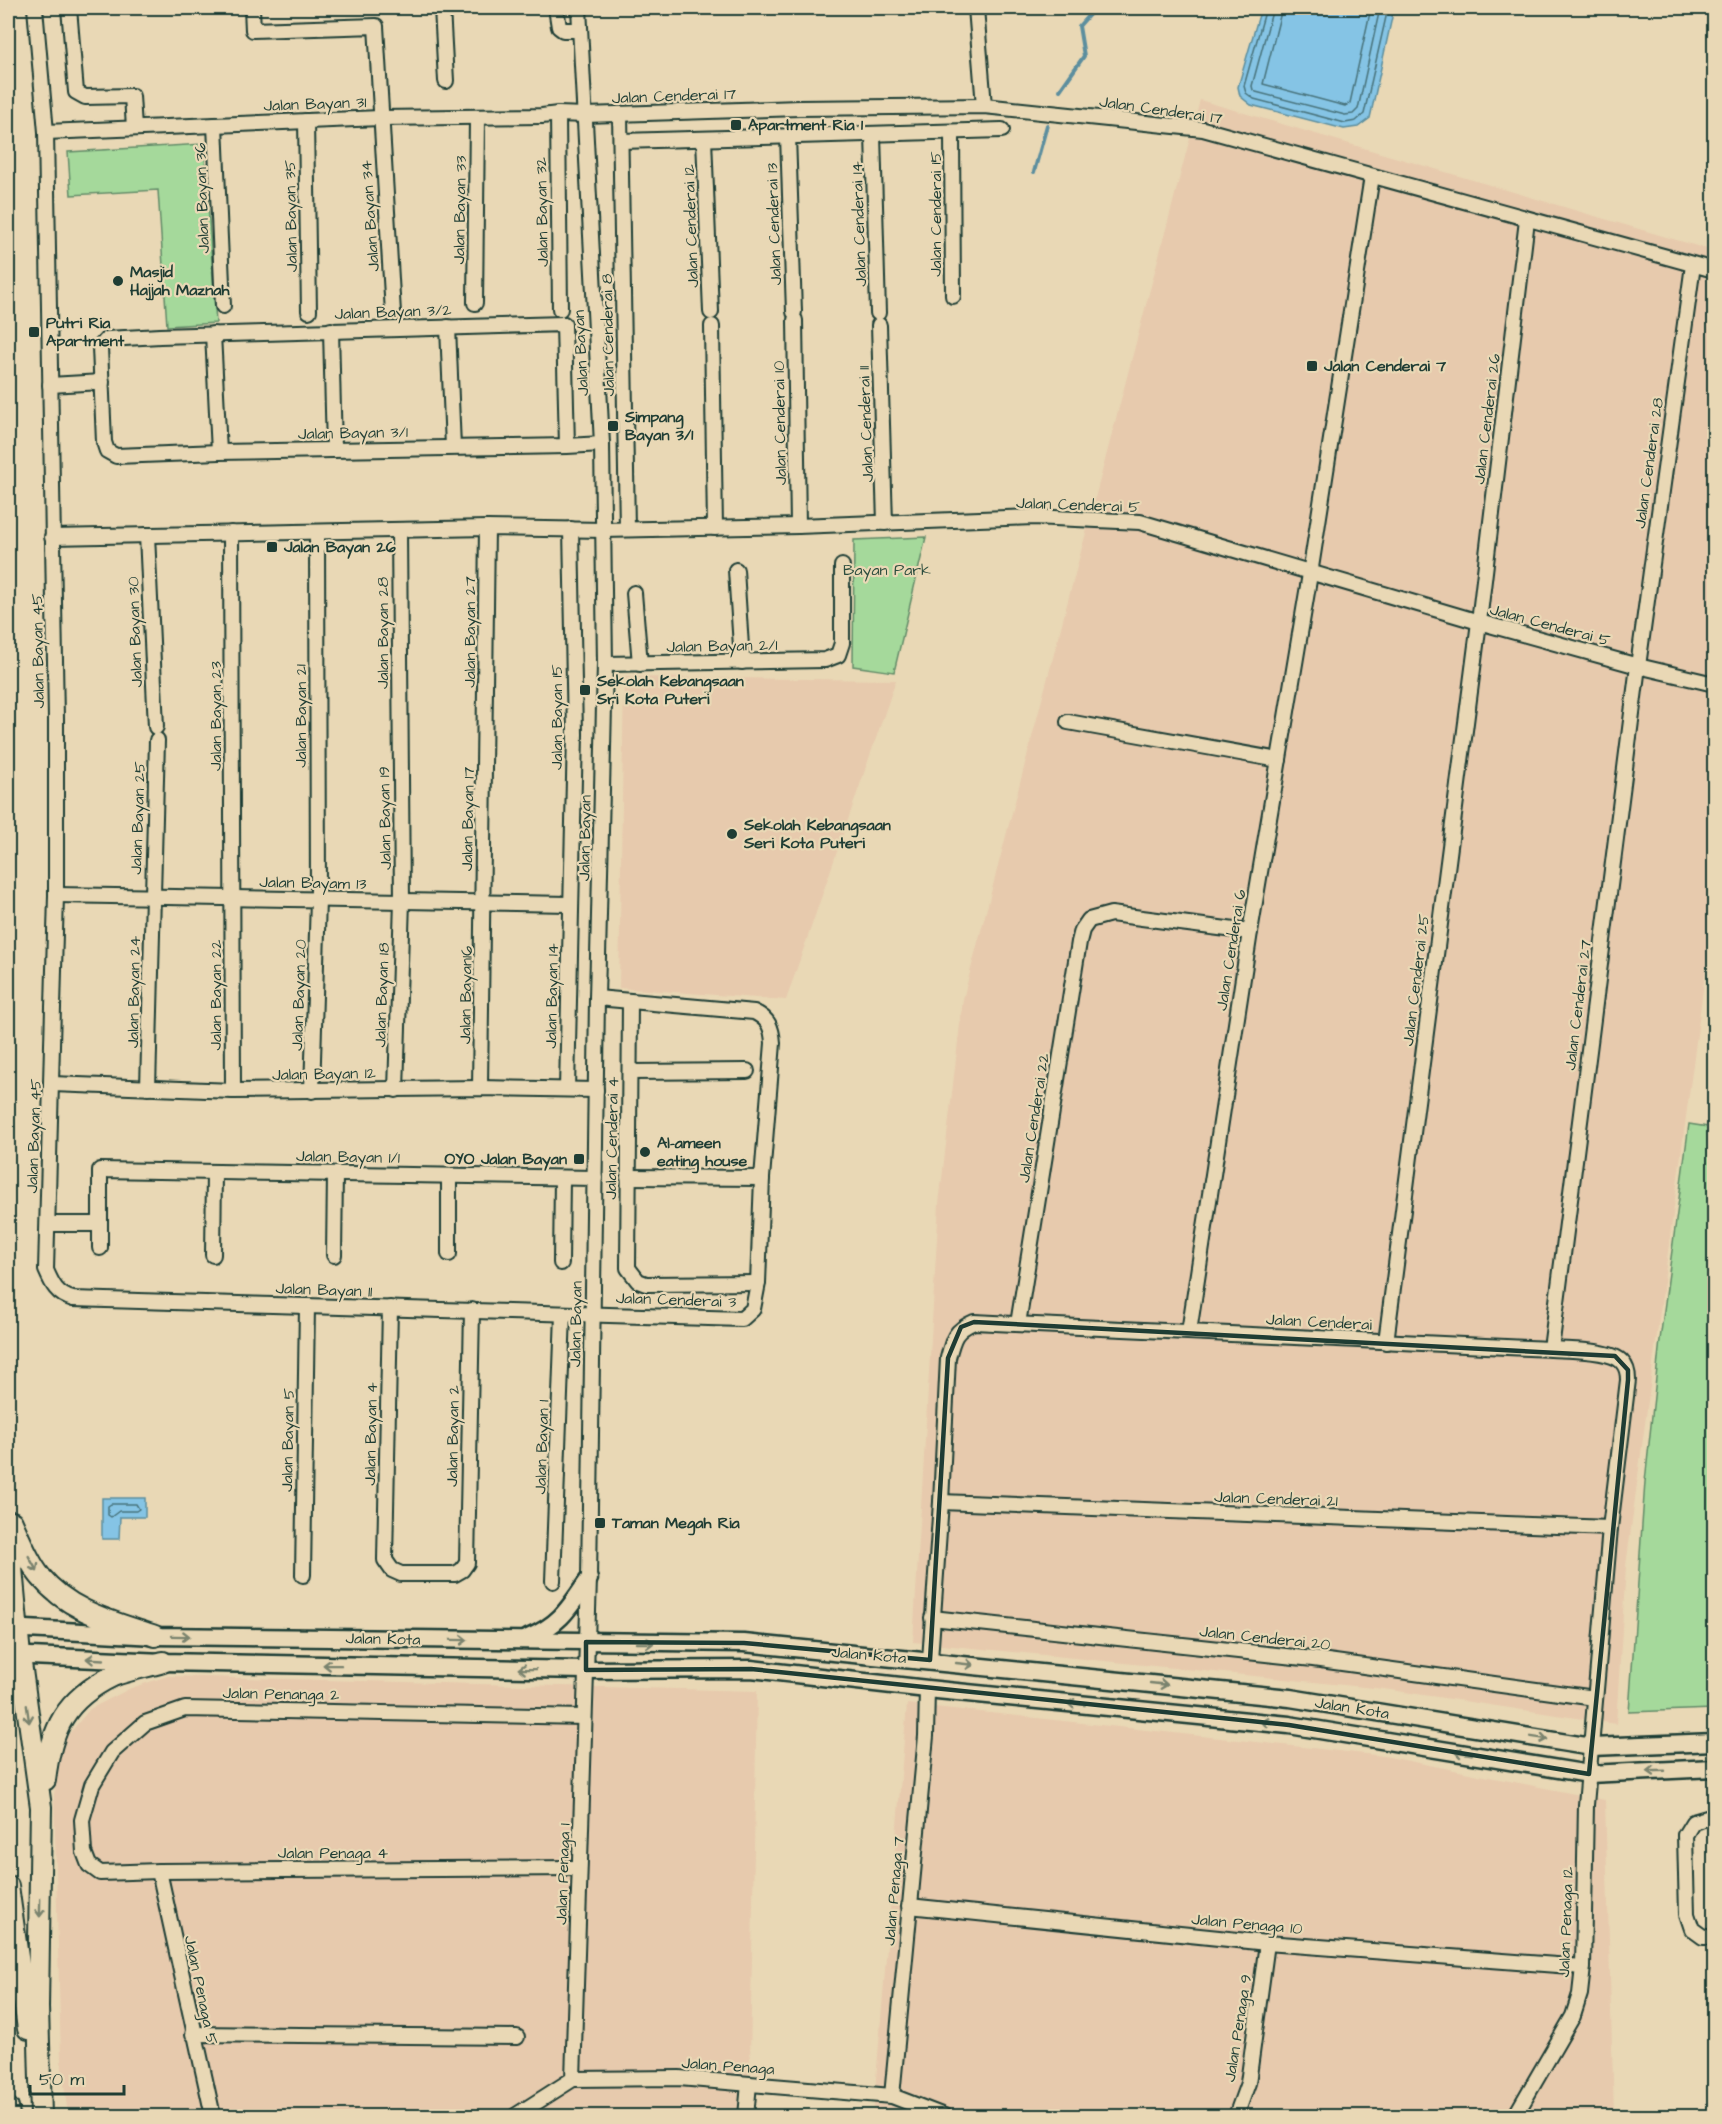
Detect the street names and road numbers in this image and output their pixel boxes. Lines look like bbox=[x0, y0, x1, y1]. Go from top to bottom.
street label: Jalan Cenderai 17 bbox=[612, 83, 737, 109]
street label: Jalan Cenderai 17 bbox=[1098, 90, 1224, 130]
street label: Jalan Bayan 31 bbox=[263, 91, 367, 118]
street label: Jalan Bayan 36 bbox=[189, 142, 216, 254]
street label: Jalan Cenderai 15 bbox=[925, 150, 947, 277]
street label: Jalan Bayan 33 bbox=[448, 155, 473, 265]
street label: Jalan Bayan 32 bbox=[530, 157, 555, 267]
street label: Jalan Bayan 35 bbox=[279, 159, 304, 272]
street label: Jalan Bayan 34 bbox=[355, 159, 386, 272]
street label: Jalan Cenderai 14 bbox=[846, 161, 872, 287]
street label: Jalan Cenderai 13 bbox=[761, 162, 787, 286]
street label: Jalan Cenderai 12 bbox=[678, 164, 704, 288]
street label: Jalan Cenderai 8 bbox=[596, 273, 620, 397]
street label: Jalan Bayan 3/2 bbox=[334, 299, 452, 326]
street label: Jalan Bayan bbox=[568, 309, 595, 397]
street label: Jalan Cenderai 26 bbox=[1468, 352, 1506, 486]
street label: Jalan Cenderai 10 bbox=[768, 361, 792, 485]
street label: Jalan Cenderai 11 bbox=[853, 365, 879, 483]
street label: Jalan Cenderai 28 bbox=[1629, 396, 1669, 530]
street label: Jalan Bayan 3/1 bbox=[298, 421, 408, 446]
street label: Jalan Cenderai 5 bbox=[1016, 492, 1141, 518]
street label: Jalan Bayan 30 bbox=[122, 576, 149, 688]
street label: Jalan Bayan 27 bbox=[459, 576, 482, 688]
street label: Jalan Bayan 28 bbox=[372, 577, 395, 689]
street label: Jalan Bayan 45 bbox=[26, 593, 51, 709]
street label: Jalan Cenderai 5 bbox=[1487, 598, 1613, 652]
street label: Jalan Bayan 2/1 bbox=[666, 634, 778, 659]
street label: Jalan Bayan 23 bbox=[205, 661, 228, 771]
street label: Jalan Bayan 15 bbox=[546, 663, 569, 770]
street label: Jalan Bayan 21 bbox=[290, 664, 313, 768]
street label: Jalan Bayan 25 bbox=[125, 760, 152, 875]
street label: Jalan Bayan 19 bbox=[373, 766, 398, 870]
street label: Jalan Bayan 17 bbox=[456, 766, 481, 871]
street label: Jalan Bayan bbox=[573, 795, 598, 881]
street label: Jalan Bayam 13 bbox=[259, 871, 367, 896]
street label: Jalan Cenderai 6 bbox=[1211, 888, 1251, 1012]
street label: Jalan Cenderai 25 bbox=[1397, 912, 1435, 1047]
street label: Jalan Bayan 24 bbox=[122, 935, 147, 1048]
street label: Jalan Cenderai 27 bbox=[1559, 938, 1597, 1072]
street label: Jalan Bayan 20 bbox=[286, 939, 313, 1051]
street label: Jalan Bayan 22 bbox=[205, 940, 228, 1050]
street label: Jalan Bayan 18 bbox=[369, 942, 396, 1048]
street label: Jalan Bayan 14 bbox=[540, 943, 565, 1049]
street label: Jalan Bayan16 bbox=[454, 946, 479, 1044]
street label: Jalan Cenderai 22 bbox=[1013, 1052, 1055, 1184]
street label: Jalan Bayan 12 bbox=[272, 1062, 376, 1087]
street label: Jalan Cenderai 4 bbox=[600, 1076, 624, 1200]
street label: Jalan Bayan 45 bbox=[21, 1078, 48, 1194]
street label: Jalan Bayan 1/1 bbox=[296, 1145, 400, 1170]
street label: Jalan Bayan 11 bbox=[275, 1277, 373, 1304]
street label: Jalan Bayan bbox=[564, 1281, 589, 1367]
street label: Jalan Cenderai 3 bbox=[615, 1287, 737, 1313]
street label: Jalan Cenderai bbox=[1266, 1308, 1373, 1336]
street label: Jalan Bayan 4 bbox=[359, 1382, 384, 1486]
street label: Jalan Bayan 2 bbox=[441, 1385, 466, 1487]
street label: Jalan Bayan 5 bbox=[276, 1387, 301, 1492]
street label: Jalan Bayan 1 bbox=[529, 1399, 556, 1495]
street label: Jalan Cenderai 21 bbox=[1214, 1486, 1338, 1512]
street label: Jalan Cenderai 20 bbox=[1198, 1620, 1332, 1656]
street label: Jalan Kota bbox=[345, 1627, 421, 1651]
street label: Jalan Kota bbox=[831, 1641, 907, 1669]
street label: Jalan Penanga 2 bbox=[222, 1682, 339, 1707]
street label: Jalan Kota bbox=[1313, 1691, 1391, 1725]
street label: Jalan Penaga 1 bbox=[550, 1823, 577, 1925]
street label: Jalan Penaga 7 bbox=[878, 1835, 911, 1946]
street label: Jalan Penaga 4 bbox=[278, 1842, 388, 1865]
street label: Jalan Penaga 12 bbox=[1553, 1866, 1580, 1978]
street label: Jalan Penaga 10 bbox=[1190, 1908, 1304, 1941]
street label: Jalan Penaga 5 bbox=[178, 1934, 223, 2047]
street label: Jalan Penaga 9 bbox=[1219, 1973, 1258, 2083]
street label: Jalan Penaga bbox=[681, 2052, 775, 2081]

